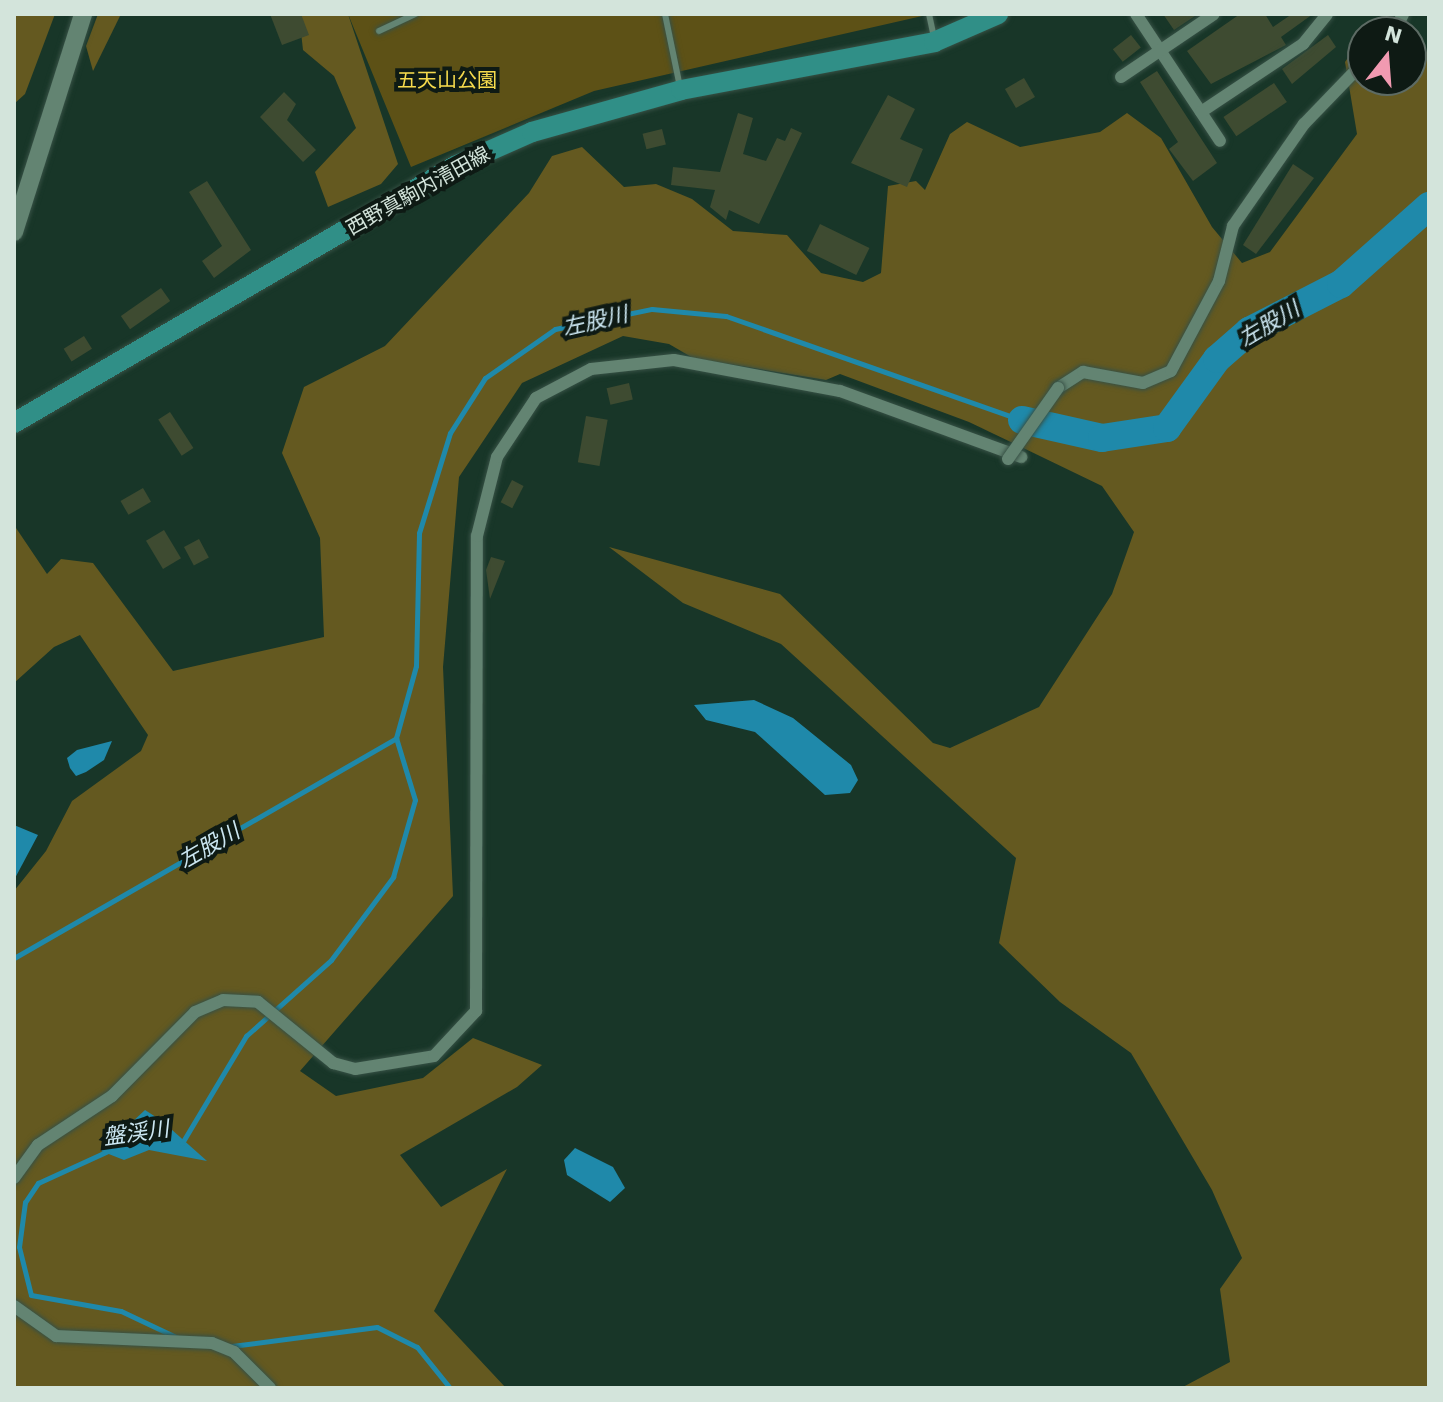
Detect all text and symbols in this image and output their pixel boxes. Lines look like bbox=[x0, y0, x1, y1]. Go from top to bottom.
north arrow bbox=[1347, 16, 1427, 96]
text: N bbox=[1382, 20, 1405, 49]
park label: 五天山公園 bbox=[397, 68, 497, 92]
street label: 西野真駒内清田線 bbox=[342, 142, 494, 240]
water label: 左股川 bbox=[1234, 296, 1304, 352]
water label: 左股川 bbox=[560, 301, 630, 341]
water label: 左股川 bbox=[174, 818, 244, 874]
water label: 盤渓川 bbox=[101, 1115, 171, 1151]

